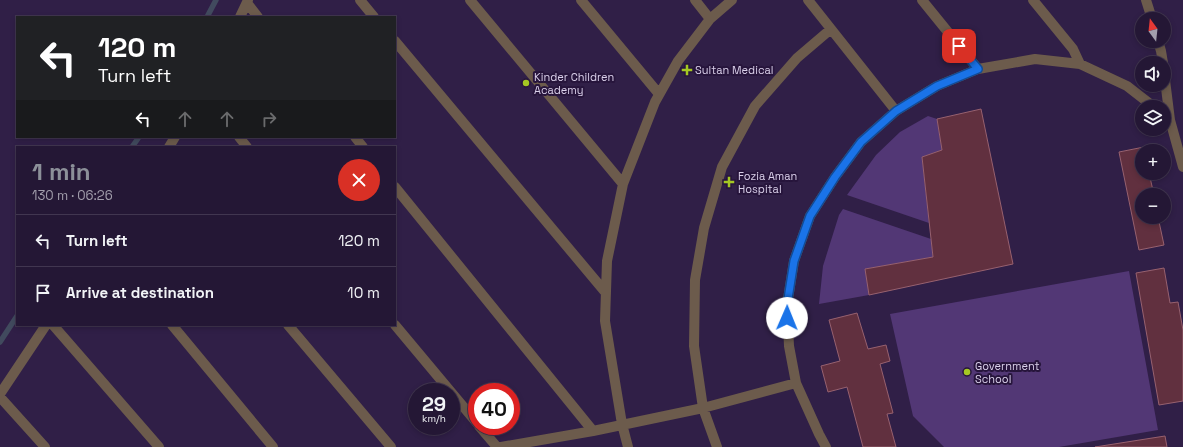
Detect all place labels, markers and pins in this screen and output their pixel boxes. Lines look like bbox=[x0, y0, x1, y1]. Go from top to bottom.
pin bbox=[942, 29, 976, 63]
place label: Sultan Medical bbox=[695, 63, 774, 77]
marker: Sultan Medical bbox=[682, 65, 692, 75]
place label: Kinder Children Academy bbox=[534, 70, 614, 97]
marker: Kinder Children Academy bbox=[521, 78, 531, 88]
place label: Fozia Aman Hospital bbox=[738, 169, 797, 196]
marker: Fozia Aman Hospital bbox=[723, 176, 735, 188]
place label: Government School bbox=[975, 359, 1040, 386]
marker: Government School bbox=[962, 367, 972, 377]

